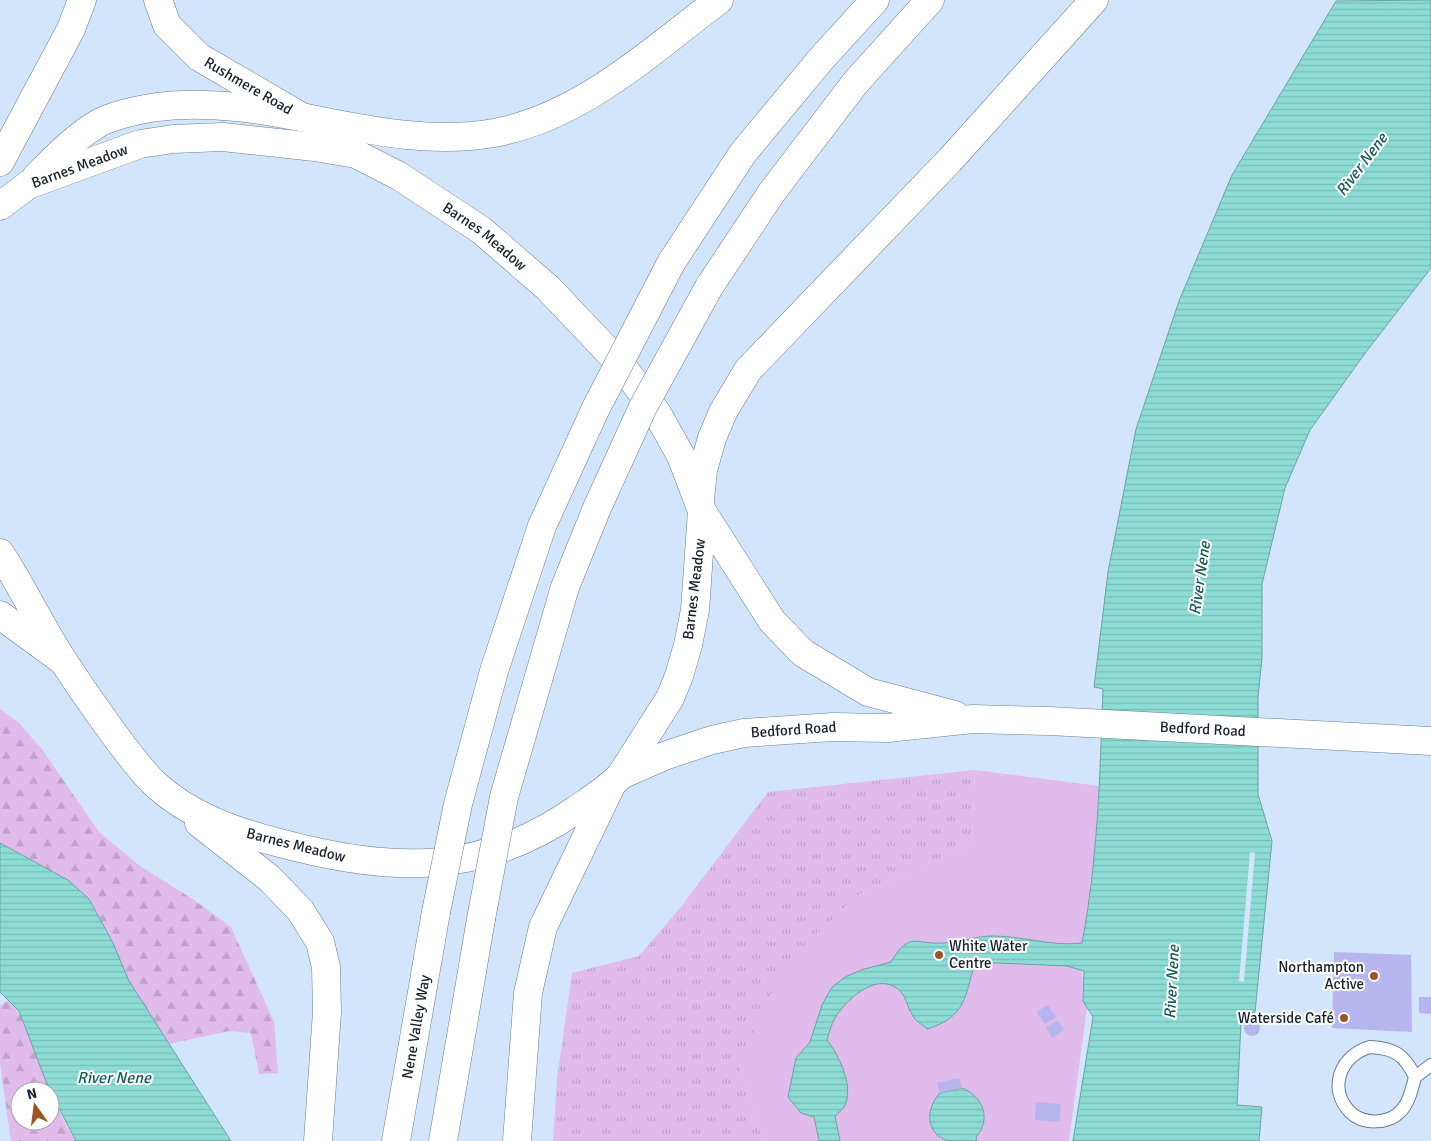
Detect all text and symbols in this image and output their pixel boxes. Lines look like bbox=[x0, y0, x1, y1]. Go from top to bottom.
street label: Rushmere Road bbox=[201, 53, 296, 119]
water label: River Nene bbox=[1332, 128, 1393, 200]
street label: Barnes Meadow bbox=[29, 140, 131, 192]
street label: Barnes Meadow bbox=[439, 198, 530, 274]
street label: Barnes Meadow bbox=[679, 537, 709, 640]
water label: River Nene bbox=[1185, 539, 1215, 616]
street label: Bedford Road bbox=[750, 718, 837, 742]
street label: Bedford Road bbox=[1159, 718, 1246, 740]
street label: Barnes Meadow bbox=[245, 824, 348, 866]
place label: White Water Centre bbox=[949, 937, 1028, 972]
water label: River Nene bbox=[1160, 944, 1184, 1019]
marker: White Water Centre bbox=[933, 949, 945, 961]
place label: Northampton Active bbox=[1278, 958, 1364, 993]
marker: Northampton Active bbox=[1368, 970, 1380, 982]
street label: Nene Valley Way bbox=[398, 973, 434, 1080]
place label: Waterside Café bbox=[1238, 1009, 1334, 1027]
marker: Waterside Café bbox=[1338, 1012, 1350, 1024]
water label: River Nene bbox=[77, 1068, 152, 1088]
north arrow bbox=[10, 1081, 60, 1131]
text: N bbox=[25, 1084, 39, 1103]

